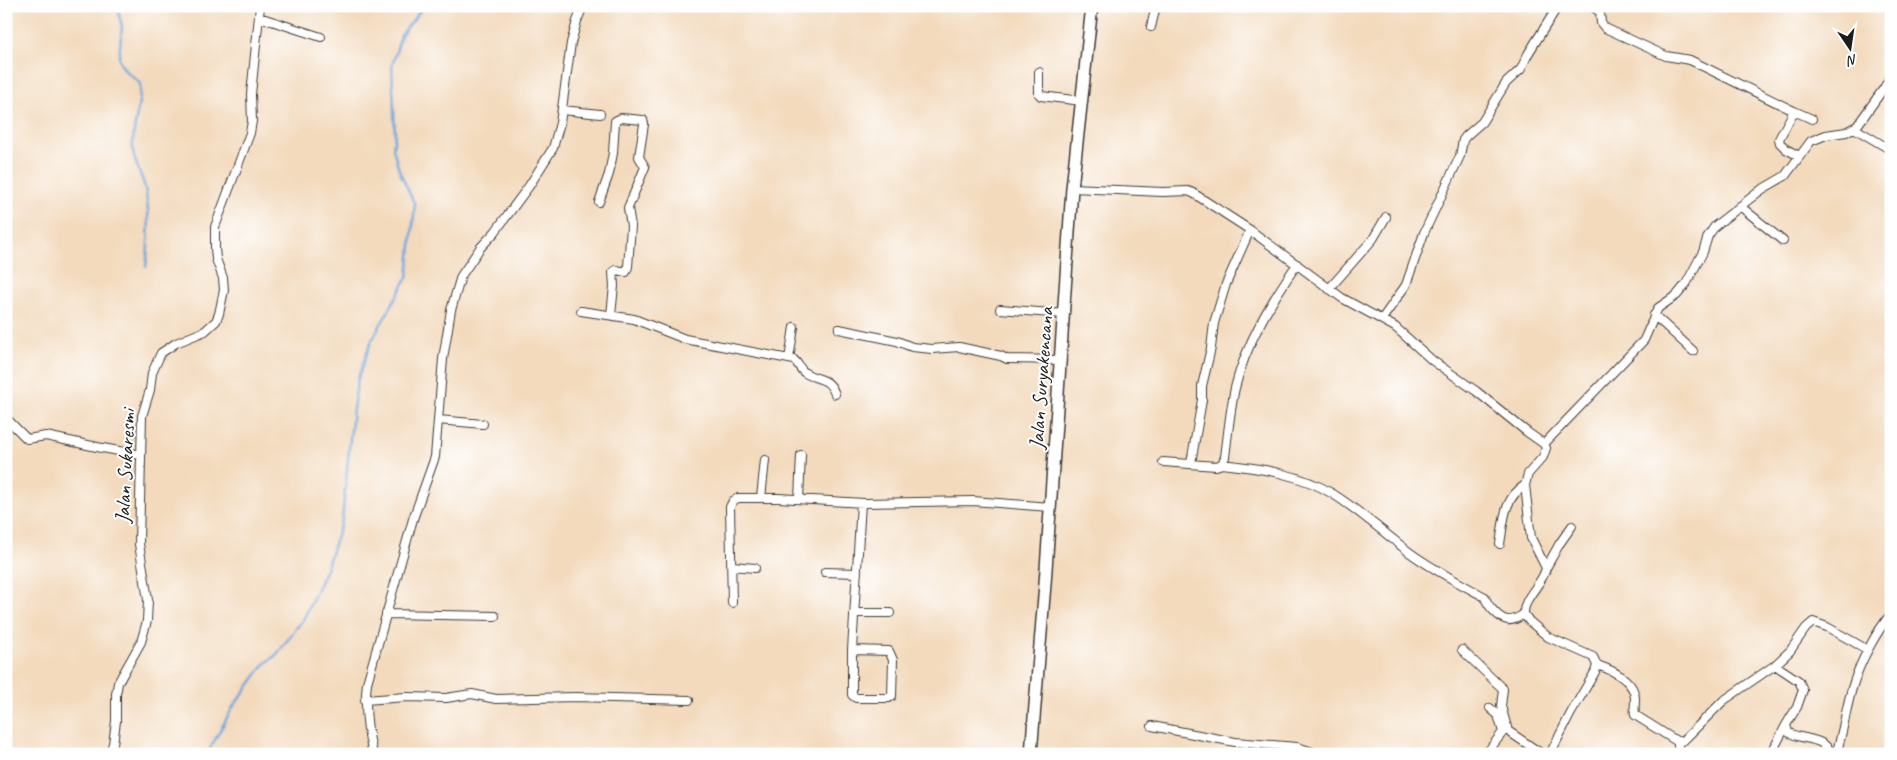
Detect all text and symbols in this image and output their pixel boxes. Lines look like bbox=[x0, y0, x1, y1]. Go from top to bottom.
north arrow bbox=[1824, 22, 1874, 72]
text: N bbox=[1844, 51, 1859, 70]
street label: Jalan Suryakencana bbox=[1023, 304, 1059, 451]
street label: Jalan Sukaresmi bbox=[109, 405, 141, 525]

